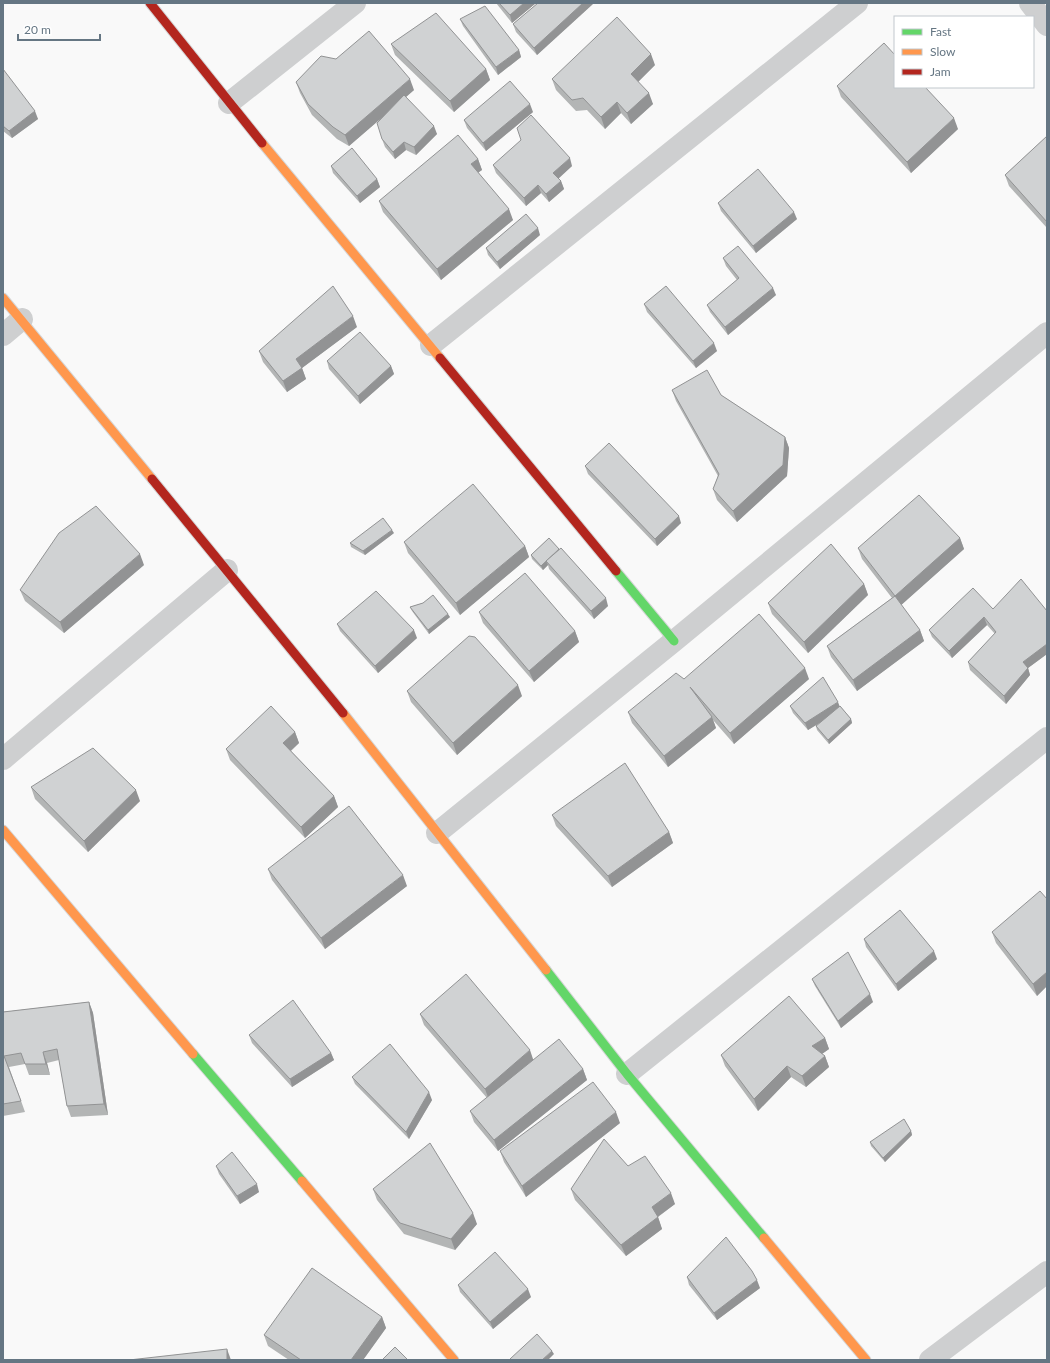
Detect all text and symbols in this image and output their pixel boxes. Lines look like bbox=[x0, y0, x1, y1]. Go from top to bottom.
scale bar bbox=[18, 16, 100, 42]
legend bbox=[894, 16, 1034, 88]
text: 20 m bbox=[24, 22, 51, 37]
text: Fast bbox=[930, 24, 952, 39]
text: Slow bbox=[930, 44, 956, 59]
text: Jam bbox=[930, 64, 951, 79]

